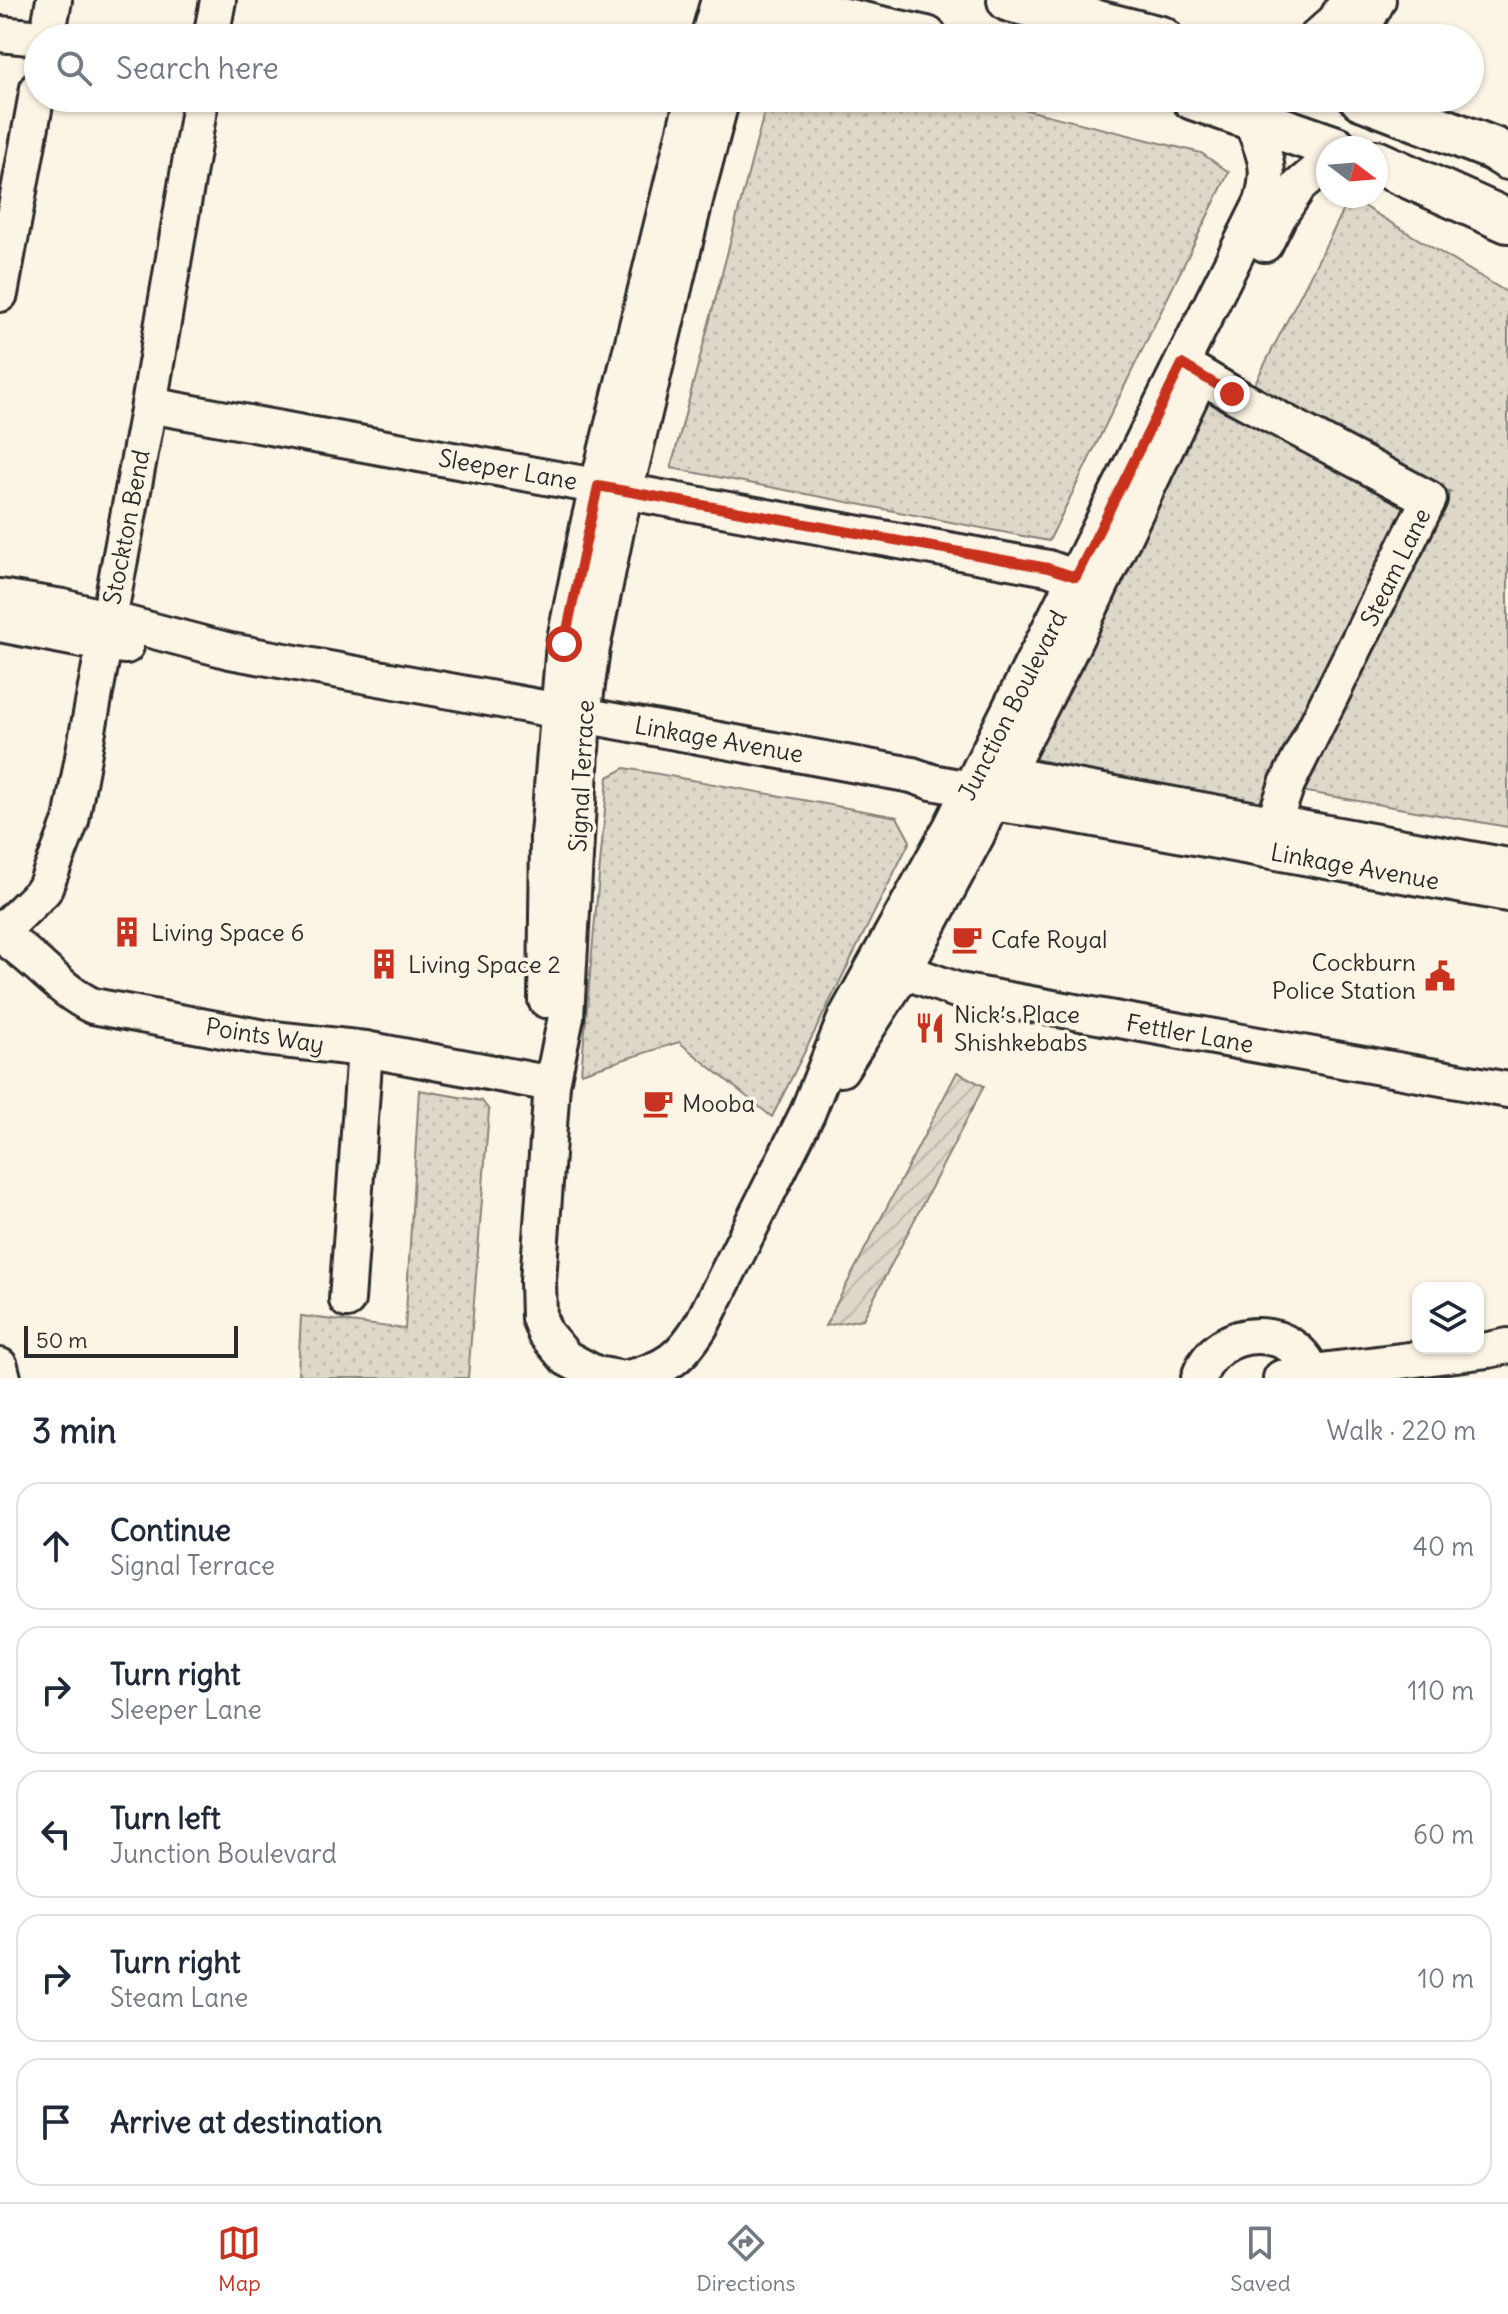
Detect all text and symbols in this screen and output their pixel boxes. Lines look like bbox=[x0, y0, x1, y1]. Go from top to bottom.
search box bbox=[24, 24, 1484, 112]
icon: search bbox=[52, 46, 96, 90]
text: Search here bbox=[116, 49, 279, 87]
north arrow bbox=[1316, 136, 1388, 208]
route end bbox=[1214, 376, 1250, 412]
street label: Sleeper Lane bbox=[436, 442, 580, 496]
street label: Stockton Bend bbox=[96, 447, 156, 607]
street label: Steam Lane bbox=[1354, 503, 1436, 631]
street label: Junction Boulevard bbox=[951, 605, 1073, 805]
route start bbox=[546, 626, 582, 662]
street label: Signal Terrace bbox=[562, 699, 600, 853]
street label: Linkage Avenue bbox=[632, 709, 806, 769]
street label: Linkage Avenue bbox=[1268, 836, 1442, 896]
building icon: Living Space 6 bbox=[110, 915, 144, 949]
place label: Living Space 6 bbox=[151, 917, 304, 947]
cafe icon: Cafe Royal bbox=[950, 922, 984, 956]
place label: Cafe Royal bbox=[991, 924, 1107, 954]
building icon: Living Space 2 bbox=[367, 947, 401, 981]
place label: Cockburn Police Station bbox=[1272, 947, 1416, 1005]
place label: Living Space 2 bbox=[408, 949, 561, 979]
public building icon: Cockburn Police Station bbox=[1423, 959, 1457, 993]
place label: Nick’s Place Shishkebabs bbox=[954, 999, 1087, 1057]
street label: Fettler Lane bbox=[1124, 1007, 1256, 1059]
street label: Points Way bbox=[204, 1011, 326, 1059]
restaurant icon: Nick’s Place Shishkebabs bbox=[913, 1011, 947, 1045]
cafe icon: Mooba bbox=[641, 1086, 675, 1120]
place label: Mooba bbox=[682, 1088, 755, 1118]
map controls bbox=[1412, 1282, 1484, 1354]
button: layers bbox=[1412, 1282, 1484, 1354]
scale bar bbox=[24, 1322, 238, 1358]
text: 50 m bbox=[36, 1326, 88, 1354]
text: 3 min bbox=[32, 1409, 117, 1452]
text: Walk · 220 m bbox=[1327, 1414, 1476, 1447]
text: Continue bbox=[110, 1511, 231, 1549]
icon: ahead bbox=[34, 1524, 78, 1568]
text: 40 m bbox=[1413, 1530, 1474, 1563]
text: Signal Terrace bbox=[110, 1549, 275, 1582]
text: Turn right bbox=[110, 1655, 241, 1693]
icon: right bbox=[34, 1668, 78, 1712]
text: 110 m bbox=[1407, 1674, 1474, 1707]
text: Sleeper Lane bbox=[110, 1693, 262, 1726]
text: Turn left bbox=[110, 1799, 221, 1837]
icon: left bbox=[34, 1812, 78, 1856]
text: 60 m bbox=[1413, 1818, 1474, 1851]
text: Junction Boulevard bbox=[110, 1837, 337, 1870]
text: Turn right bbox=[110, 1943, 241, 1981]
icon: right bbox=[34, 1956, 78, 2000]
text: 10 m bbox=[1418, 1962, 1474, 1995]
text: Steam Lane bbox=[110, 1981, 248, 2014]
icon: arrive bbox=[34, 2100, 78, 2144]
text: Arrive at destination bbox=[110, 2103, 382, 2141]
tab: Map bbox=[217, 2221, 261, 2297]
tab: Directions bbox=[696, 2221, 796, 2297]
tab: Saved bbox=[1230, 2221, 1291, 2297]

